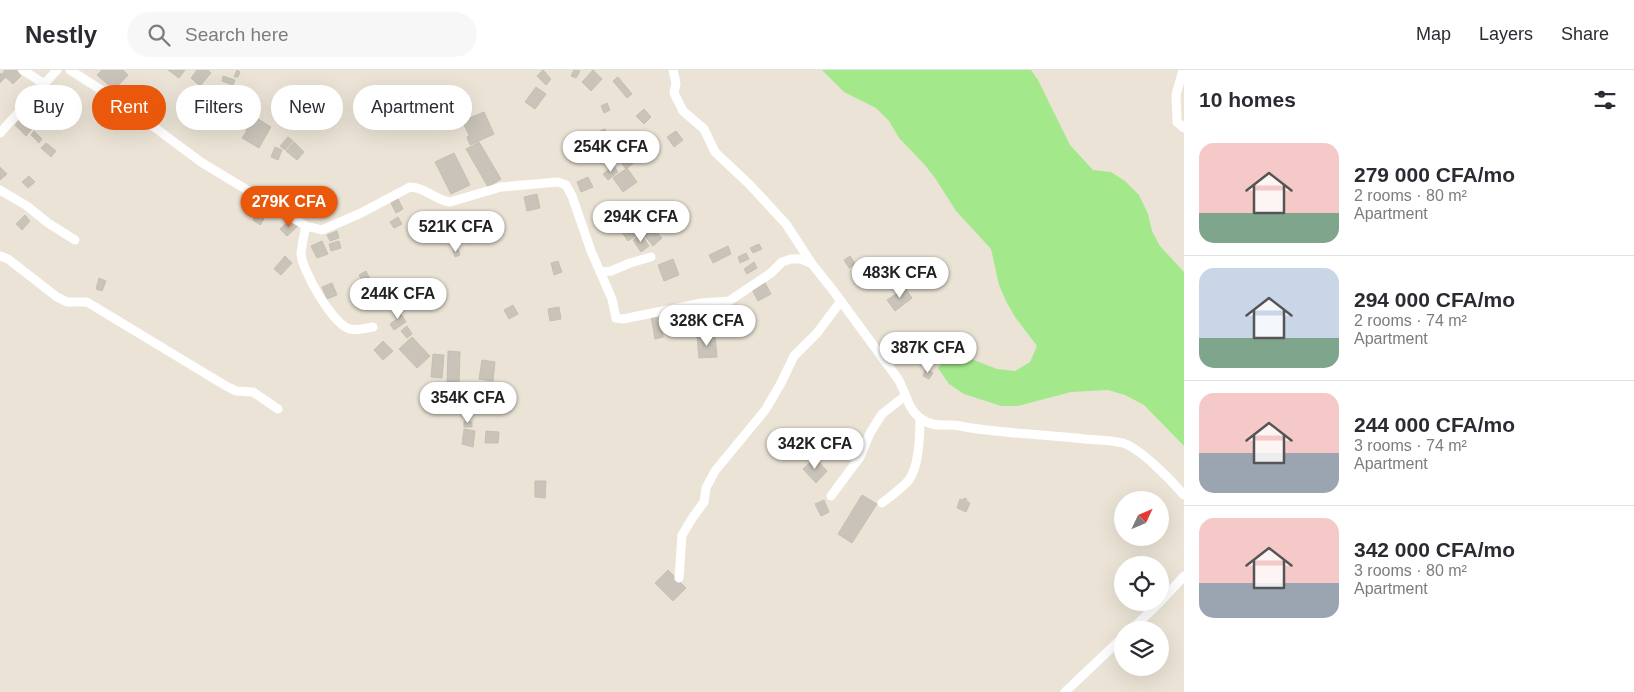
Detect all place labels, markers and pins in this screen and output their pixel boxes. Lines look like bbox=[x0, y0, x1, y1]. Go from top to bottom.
pin: 254K CFA bbox=[559, 131, 663, 173]
pin: 279K CFA bbox=[237, 186, 341, 228]
pin: 294K CFA bbox=[589, 200, 693, 243]
pin: 521K CFA bbox=[404, 210, 508, 253]
pin: 483K CFA bbox=[848, 256, 952, 299]
pin: 244K CFA bbox=[346, 278, 450, 320]
pin: 328K CFA bbox=[655, 304, 759, 347]
pin: 387K CFA bbox=[876, 332, 980, 374]
pin: 354K CFA bbox=[416, 382, 520, 424]
pin: 342K CFA bbox=[763, 428, 867, 470]

